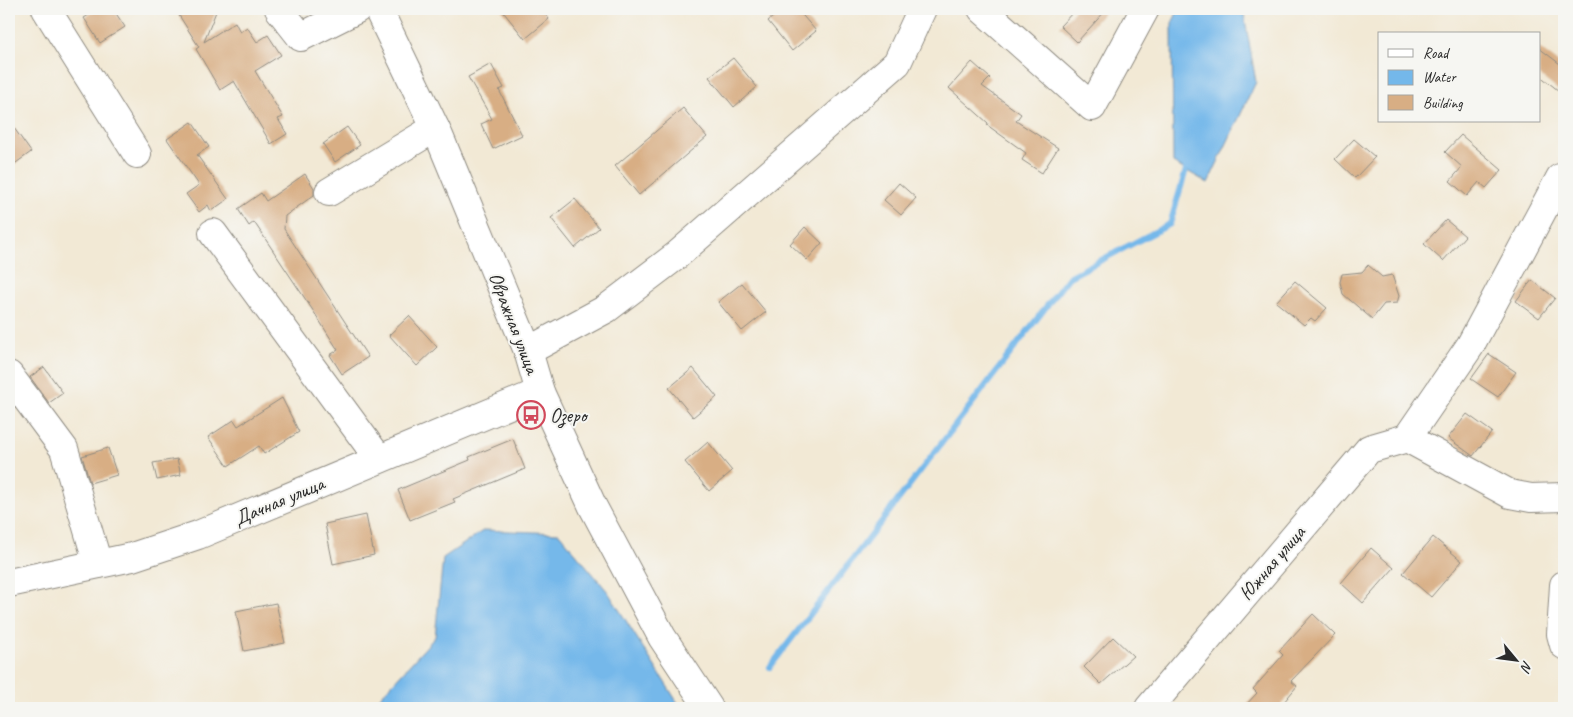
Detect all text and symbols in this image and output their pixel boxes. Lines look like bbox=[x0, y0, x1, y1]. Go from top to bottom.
legend bbox=[1378, 32, 1540, 122]
text: Road bbox=[1423, 44, 1450, 63]
text: Water bbox=[1423, 68, 1457, 87]
text: Building bbox=[1423, 94, 1463, 113]
street label: Овражная улица bbox=[483, 269, 545, 379]
bus stop icon: Озеро bbox=[516, 400, 546, 430]
place label: Озеро bbox=[550, 403, 588, 429]
street label: Дачная улица bbox=[230, 470, 330, 531]
street label: Южная улица bbox=[1234, 519, 1312, 605]
north arrow bbox=[1490, 634, 1540, 684]
text: N bbox=[1516, 658, 1536, 676]

